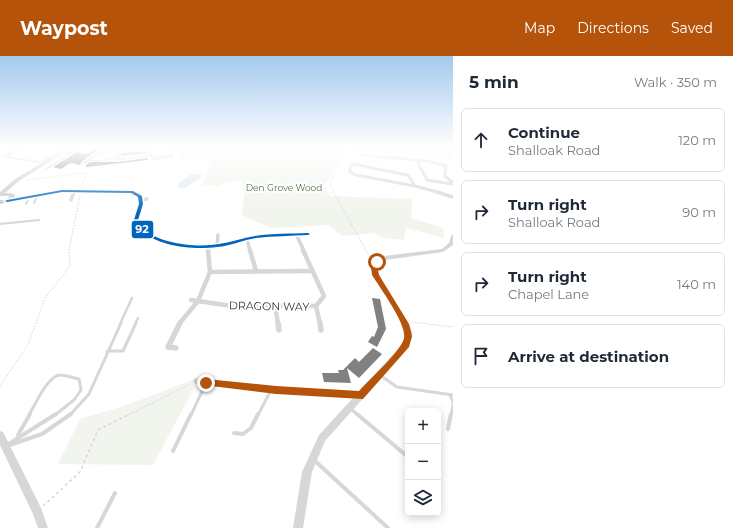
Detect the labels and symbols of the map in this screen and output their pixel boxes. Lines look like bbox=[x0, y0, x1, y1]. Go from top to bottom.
park label: Den Grove Wood bbox=[246, 182, 322, 193]
line badge: 92 bbox=[131, 220, 154, 239]
text: 92 bbox=[135, 222, 149, 236]
route start bbox=[368, 253, 386, 271]
street label: DRAGON WAY bbox=[229, 298, 309, 314]
route end bbox=[197, 374, 215, 392]

